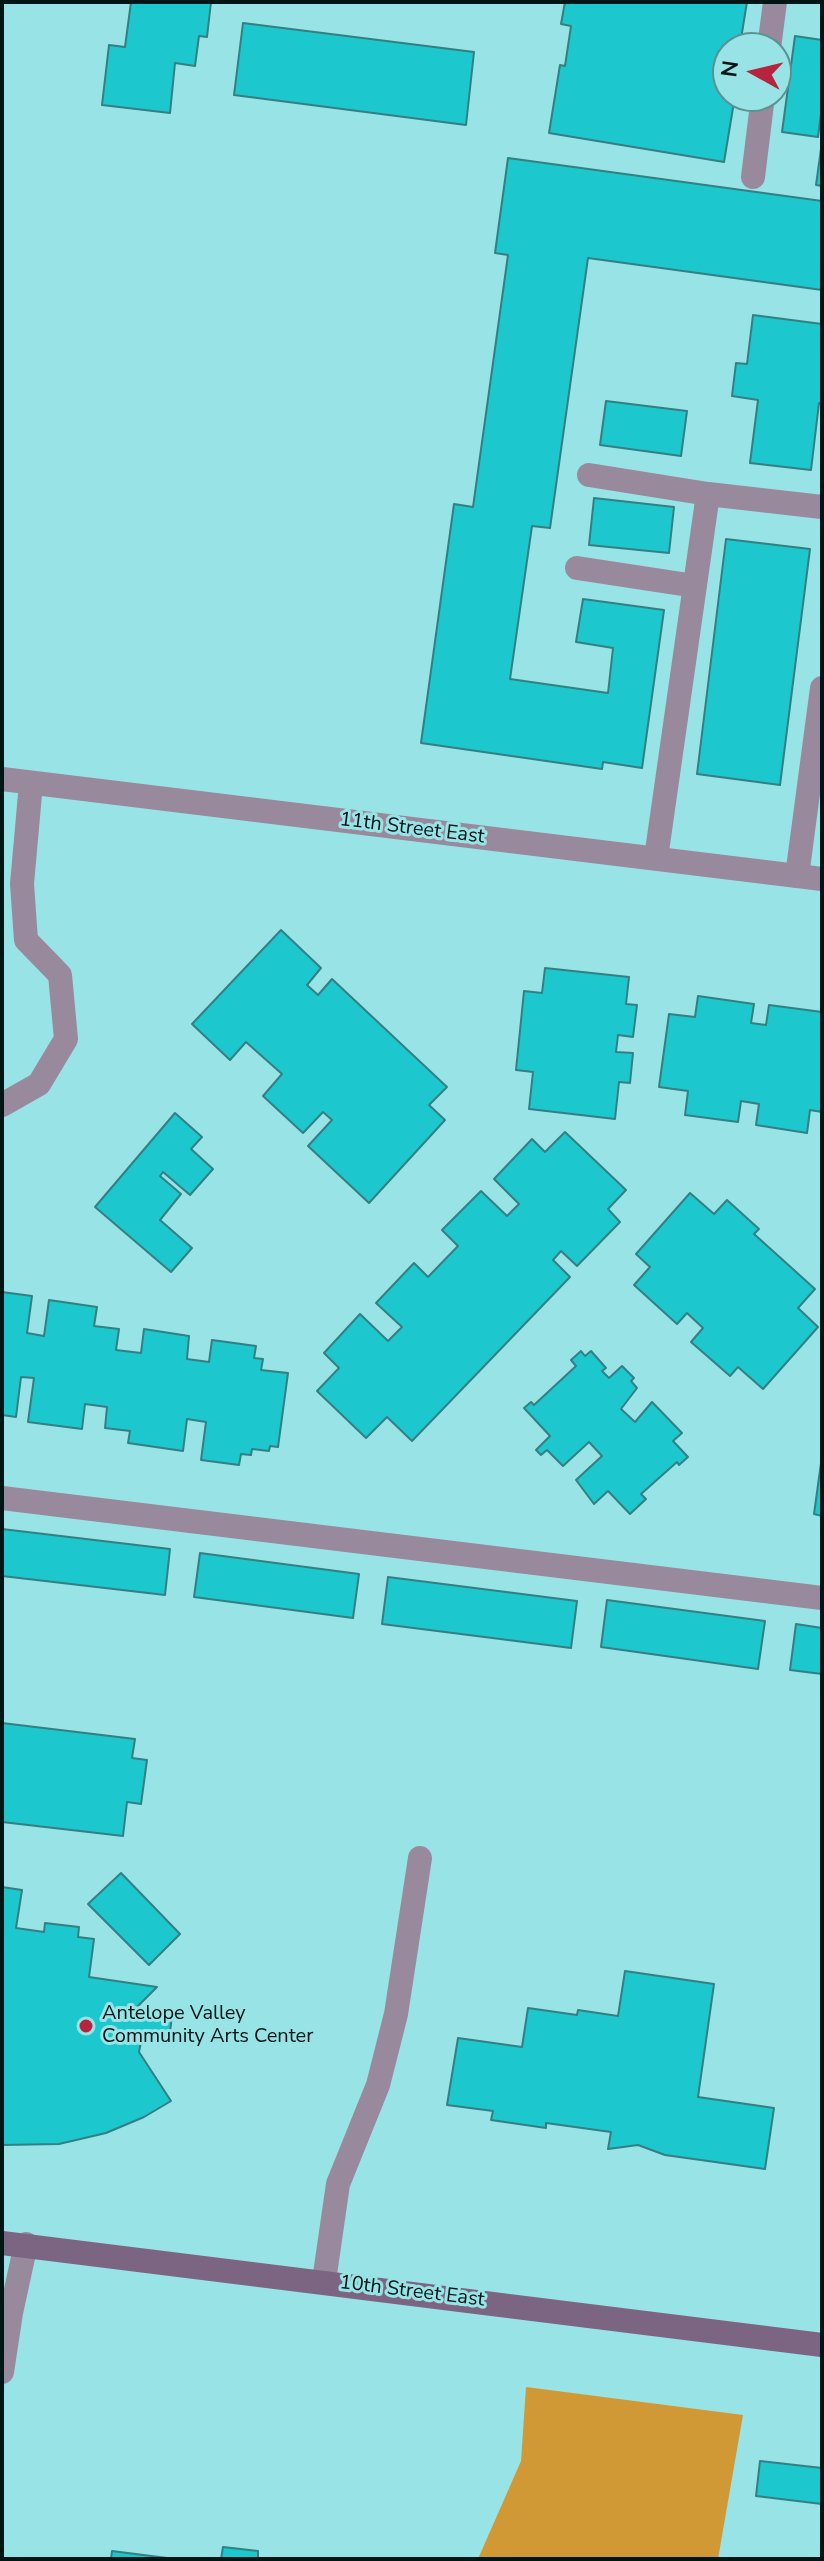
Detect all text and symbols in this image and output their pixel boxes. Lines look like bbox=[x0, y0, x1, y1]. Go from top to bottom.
north arrow bbox=[712, 32, 792, 112]
text: N bbox=[714, 59, 746, 79]
street label: 11th Street East bbox=[338, 808, 486, 850]
place label: Antelope Valley Community Arts Center bbox=[102, 2002, 313, 2049]
marker: Antelope Valley Community Arts Center bbox=[77, 2017, 95, 2035]
street label: 10th Street East bbox=[338, 2271, 486, 2313]

